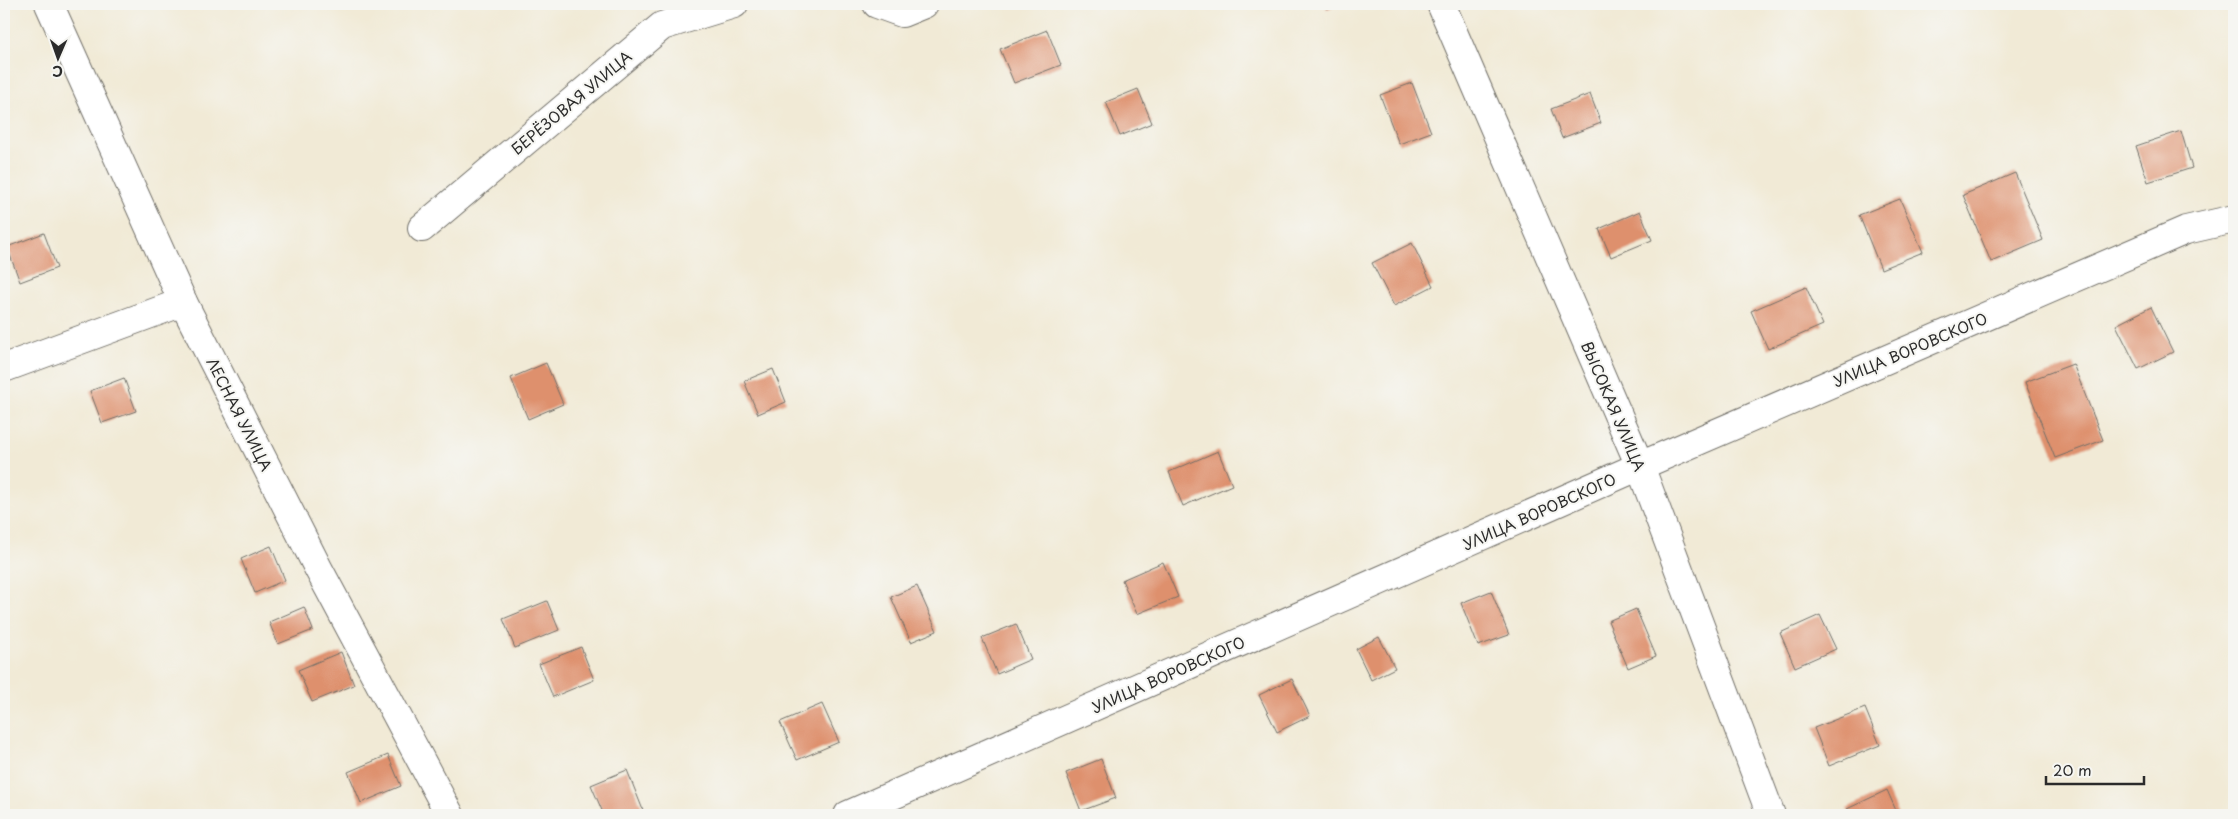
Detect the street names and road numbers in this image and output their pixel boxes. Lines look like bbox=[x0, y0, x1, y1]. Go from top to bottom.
street label: БЕРЁЗОВАЯ УЛИЦА bbox=[506, 45, 636, 159]
street label: УЛИЦА ВОРОВСКОГО bbox=[1829, 306, 1991, 392]
street label: ВЫСОКАЯ УЛИЦА bbox=[1576, 337, 1652, 475]
street label: ЛЕСНАЯ УЛИЦА bbox=[201, 353, 279, 475]
street label: УЛИЦА ВОРОВСКОГО bbox=[1459, 467, 1619, 555]
street label: УЛИЦА ВОРОВСКОГО bbox=[1088, 630, 1248, 718]

